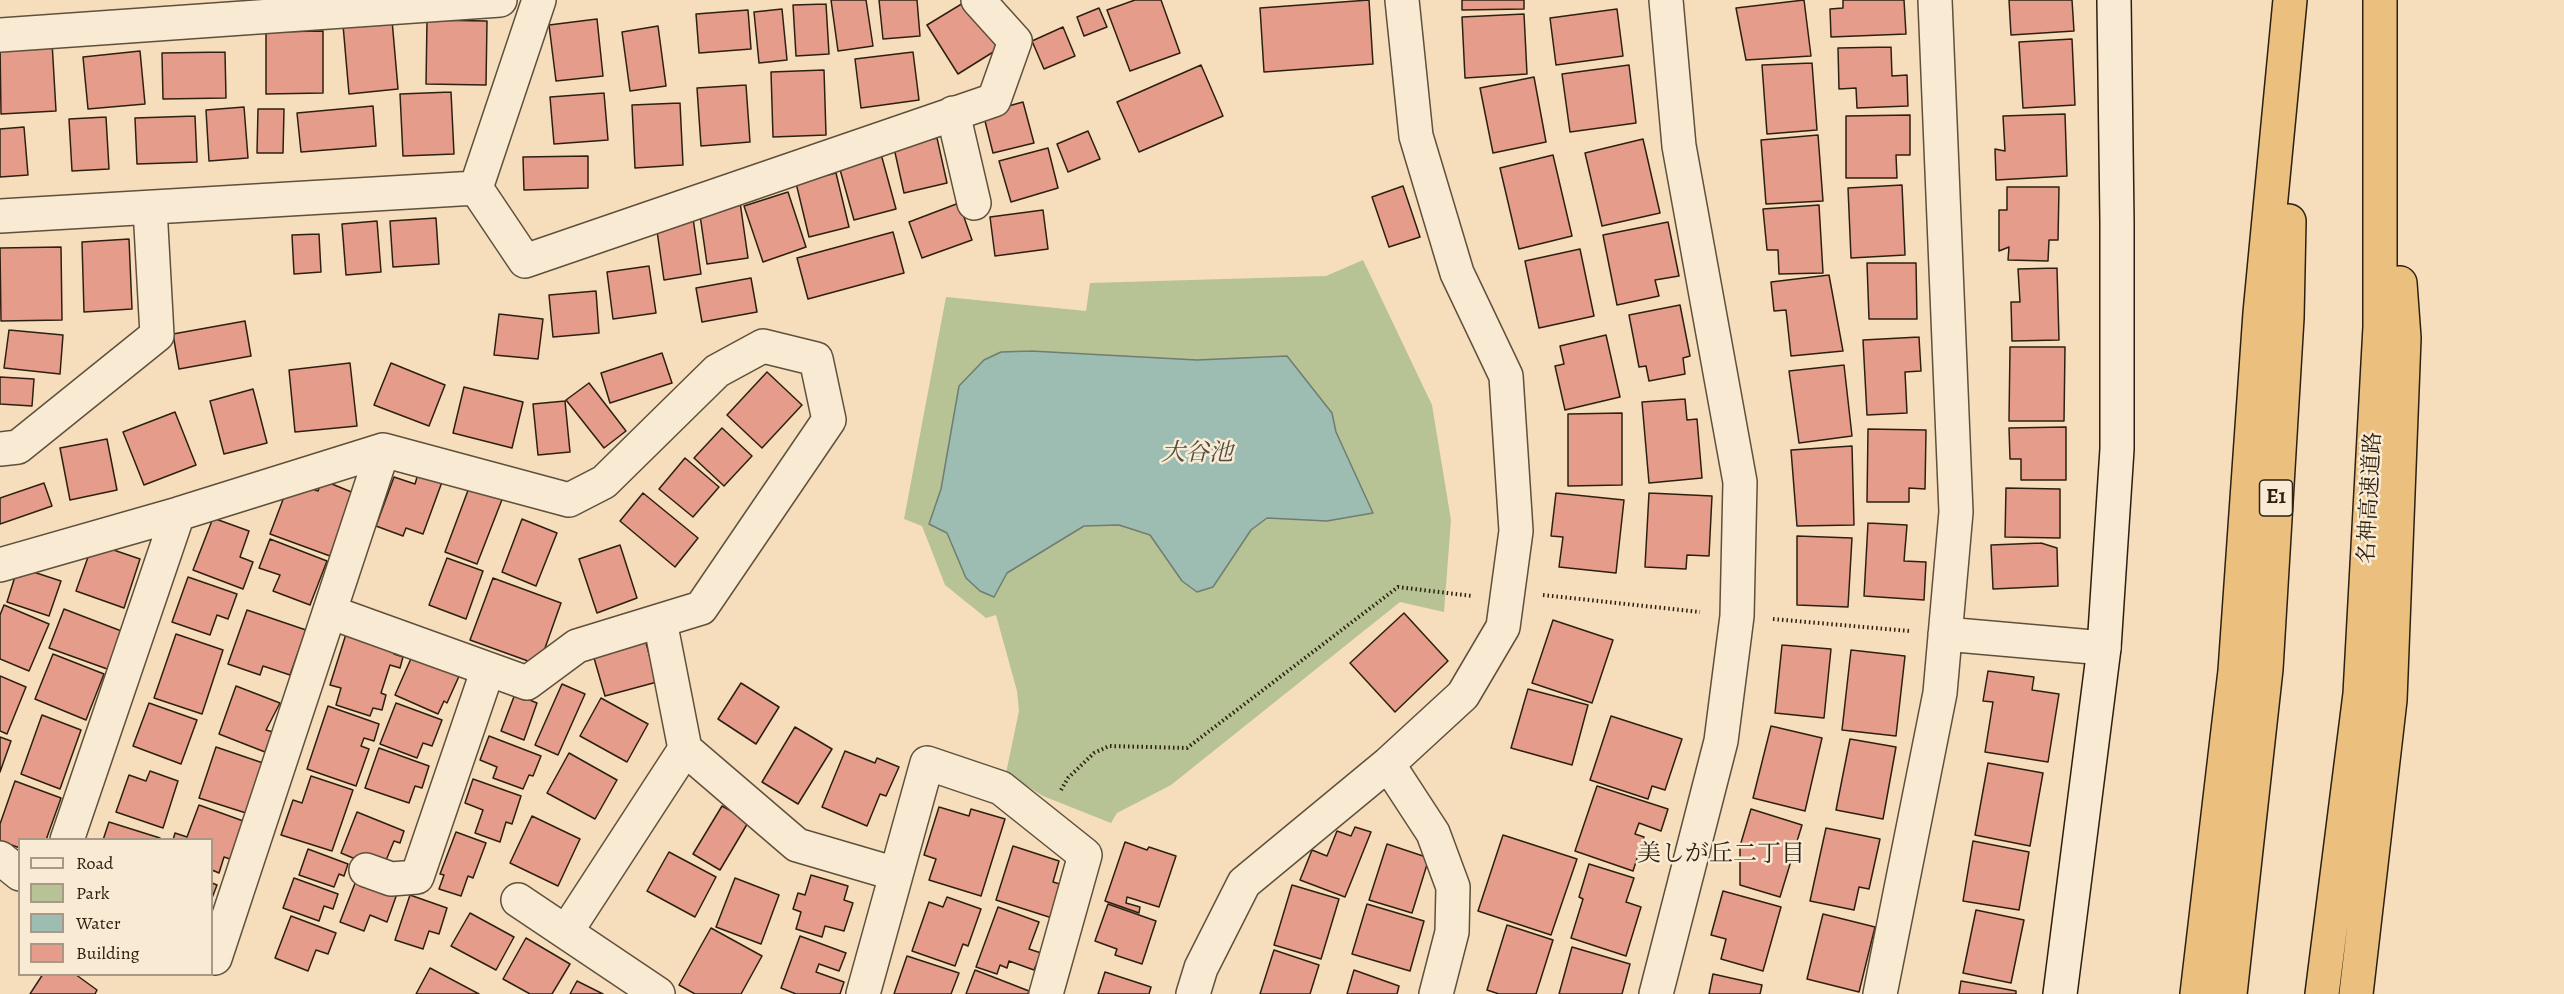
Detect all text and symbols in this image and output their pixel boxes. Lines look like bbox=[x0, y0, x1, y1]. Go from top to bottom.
street label: 名神高速道路 bbox=[2354, 431, 2388, 565]
water label: 大谷池 bbox=[1161, 440, 1233, 468]
road number: E1 bbox=[2260, 480, 2292, 516]
legend bbox=[18, 838, 213, 976]
district label: 美しが丘二丁目 bbox=[1637, 841, 1805, 869]
text: Road bbox=[76, 851, 113, 875]
text: Park bbox=[76, 881, 110, 905]
text: Water bbox=[76, 911, 121, 935]
text: Building bbox=[76, 941, 140, 965]

